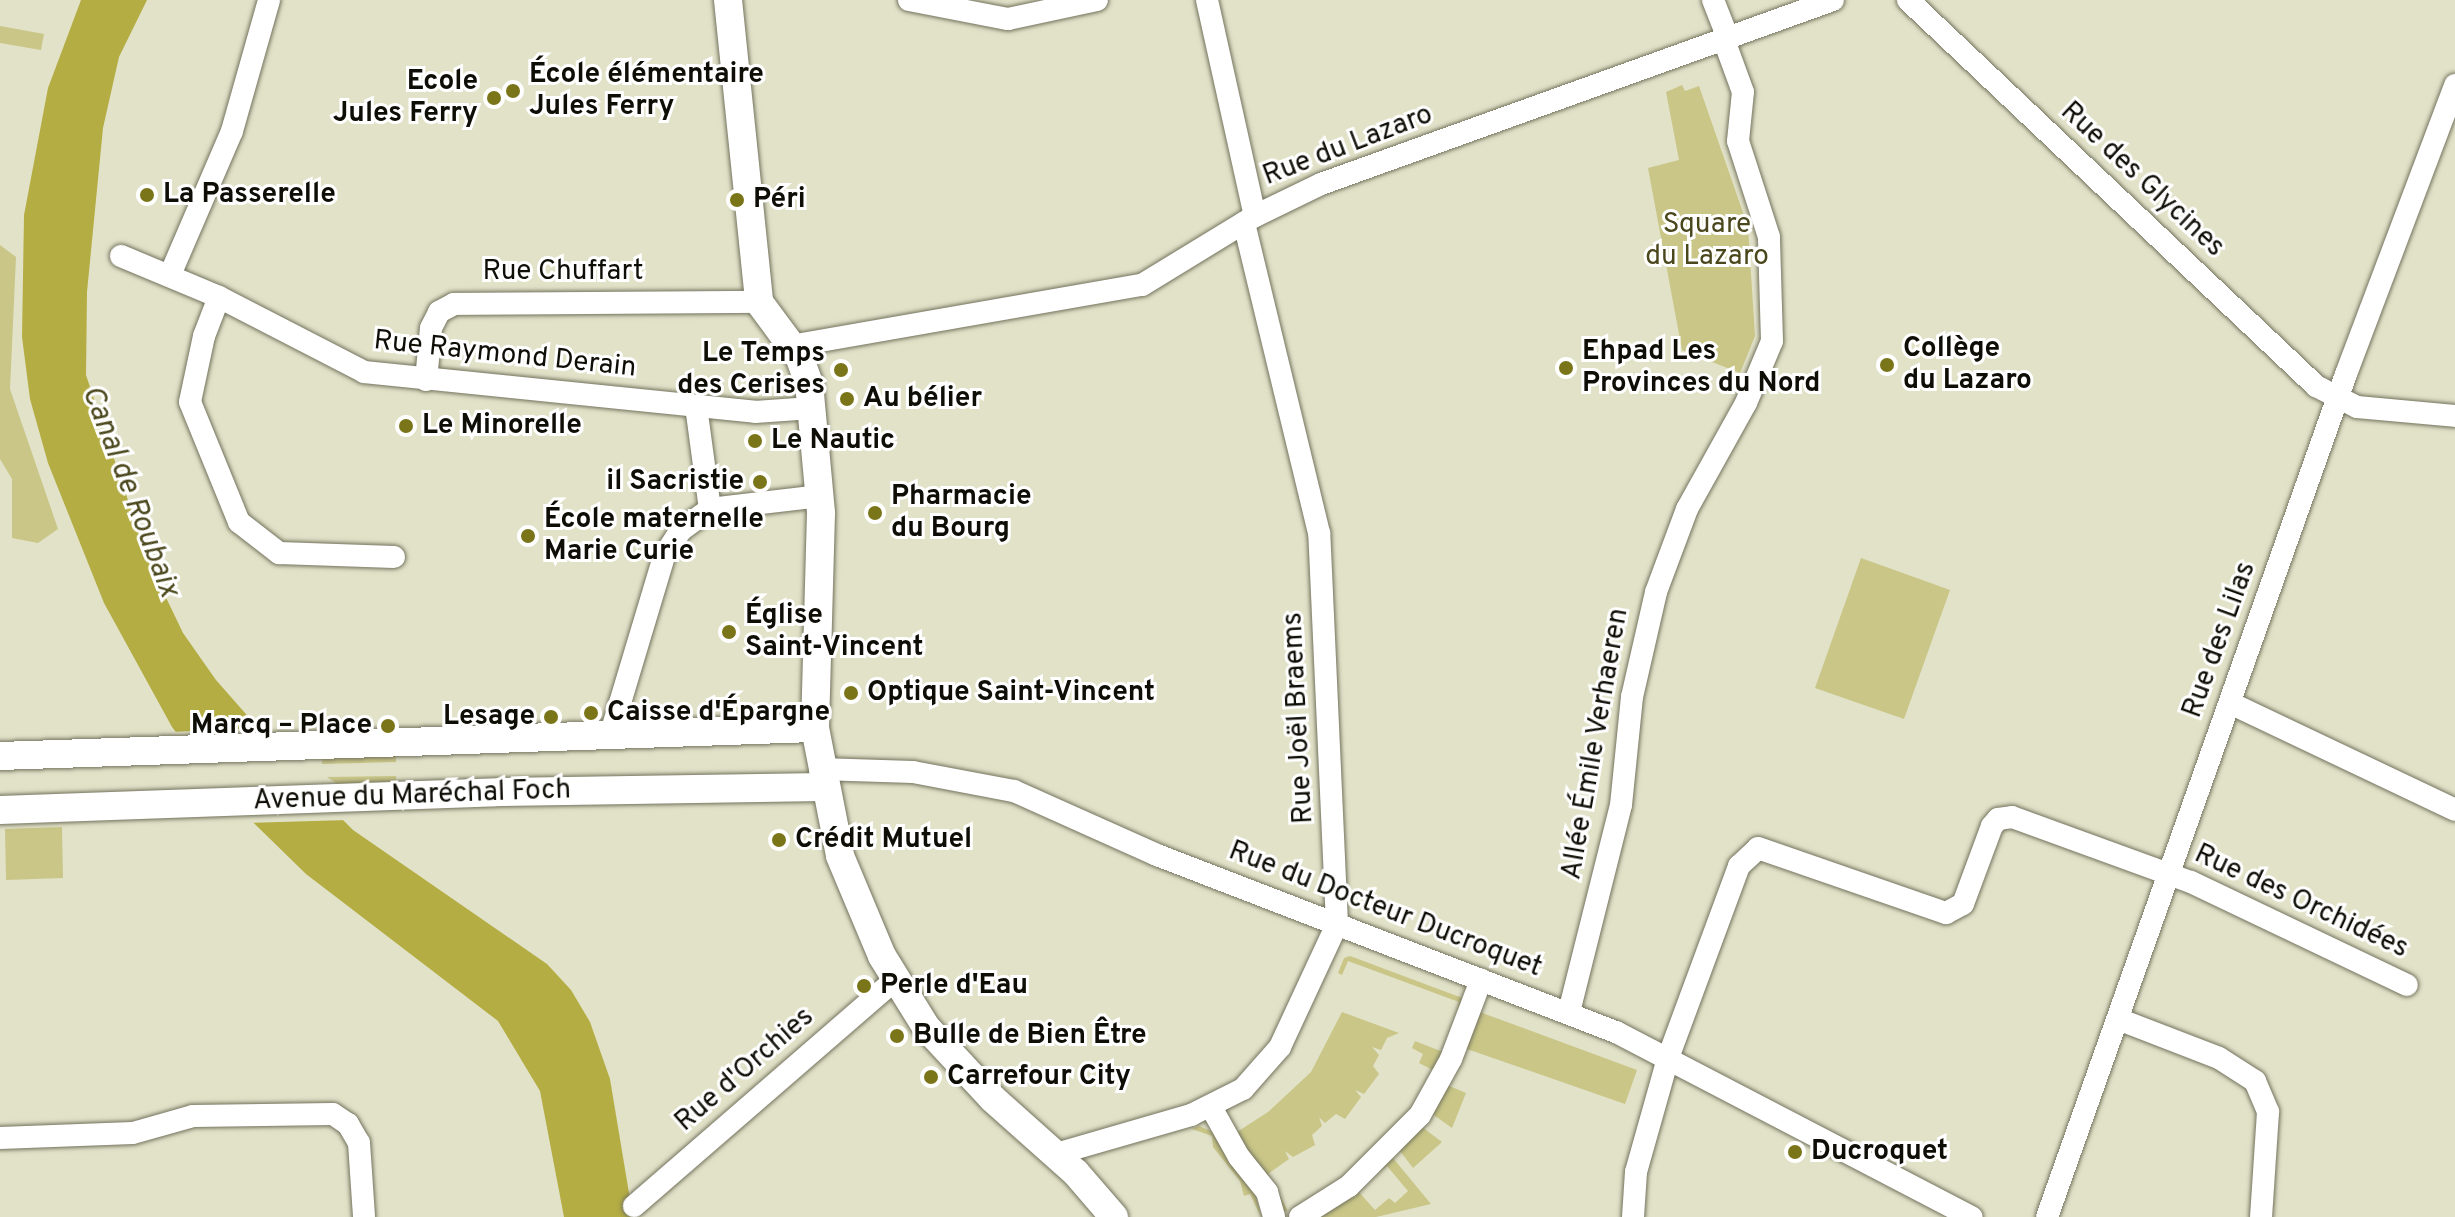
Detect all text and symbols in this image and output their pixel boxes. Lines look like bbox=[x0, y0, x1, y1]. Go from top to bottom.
place label: École élémentaire Jules Ferry bbox=[529, 58, 764, 124]
place label: Ecole Jules Ferry bbox=[333, 65, 478, 131]
marker: École élémentaire Jules Ferry bbox=[504, 82, 522, 100]
marker: Ecole Jules Ferry bbox=[485, 89, 503, 107]
street label: Rue des Glycines bbox=[2053, 95, 2231, 265]
street label: Rue du Lazaro bbox=[1258, 98, 1438, 194]
place label: La Passerelle bbox=[163, 178, 336, 212]
place label: Péri bbox=[753, 183, 806, 217]
marker: La Passerelle bbox=[138, 186, 156, 204]
marker: Péri bbox=[728, 191, 746, 209]
park label: Square du Lazaro bbox=[1645, 208, 1769, 274]
street label: Rue Chuffart bbox=[483, 255, 643, 289]
street label: Rue Raymond Derain bbox=[372, 325, 638, 385]
place label: Collège du Lazaro bbox=[1903, 332, 2032, 398]
place label: Ehpad Les Provinces du Nord bbox=[1582, 335, 1820, 401]
place label: Le Temps des Cerises bbox=[677, 337, 825, 403]
marker: Collège du Lazaro bbox=[1878, 356, 1896, 374]
marker: Ehpad Les Provinces du Nord bbox=[1557, 359, 1575, 377]
marker: Le Temps des Cerises bbox=[832, 361, 850, 379]
water label: Canal de Roubaix bbox=[72, 381, 186, 603]
place label: Au bélier bbox=[863, 382, 982, 416]
marker: Au bélier bbox=[838, 390, 856, 408]
place label: Le Minorelle bbox=[422, 409, 582, 443]
marker: Le Minorelle bbox=[397, 417, 415, 435]
place label: Le Nautic bbox=[771, 424, 895, 458]
marker: Le Nautic bbox=[746, 432, 764, 450]
place label: il Sacristie bbox=[606, 465, 744, 499]
marker: il Sacristie bbox=[751, 473, 769, 491]
place label: Pharmacie du Bourg bbox=[891, 480, 1032, 546]
place label: École maternelle Marie Curie bbox=[544, 503, 764, 569]
marker: Pharmacie du Bourg bbox=[866, 504, 884, 522]
marker: École maternelle Marie Curie bbox=[519, 527, 537, 545]
street label: Rue des Lilas bbox=[2176, 557, 2264, 723]
place label: Église Saint-Vincent bbox=[745, 599, 923, 665]
street label: Allée Émile Verhaeren bbox=[1555, 605, 1637, 883]
street label: Rue Joël Braems bbox=[1277, 611, 1321, 825]
marker: Église Saint-Vincent bbox=[720, 623, 738, 641]
place label: Optique Saint-Vincent bbox=[867, 676, 1155, 710]
marker: Optique Saint-Vincent bbox=[842, 684, 860, 702]
place label: Caisse d'Épargne bbox=[607, 696, 830, 730]
place label: Lesage bbox=[443, 700, 535, 734]
marker: Caisse d'Épargne bbox=[582, 704, 600, 722]
marker: Lesage bbox=[542, 708, 560, 726]
place label: Marcq – Place bbox=[191, 709, 372, 743]
marker: Marcq – Place bbox=[379, 717, 397, 735]
street label: Avenue du Maréchal Foch bbox=[252, 774, 572, 818]
place label: Crédit Mutuel bbox=[795, 823, 972, 857]
marker: Crédit Mutuel bbox=[770, 831, 788, 849]
street label: Rue du Docteur Ducroquet bbox=[1224, 835, 1546, 985]
street label: Rue des Orchidées bbox=[2189, 838, 2413, 966]
place label: Perle d'Eau bbox=[880, 969, 1028, 1003]
marker: Perle d'Eau bbox=[855, 977, 873, 995]
street label: Rue d'Orchies bbox=[669, 1001, 821, 1139]
place label: Bulle de Bien Être bbox=[913, 1019, 1147, 1053]
marker: Bulle de Bien Être bbox=[888, 1027, 906, 1045]
place label: Carrefour City bbox=[947, 1060, 1131, 1094]
marker: Carrefour City bbox=[922, 1068, 940, 1086]
place label: Ducroquet bbox=[1811, 1135, 1948, 1169]
marker: Ducroquet bbox=[1786, 1143, 1804, 1161]

